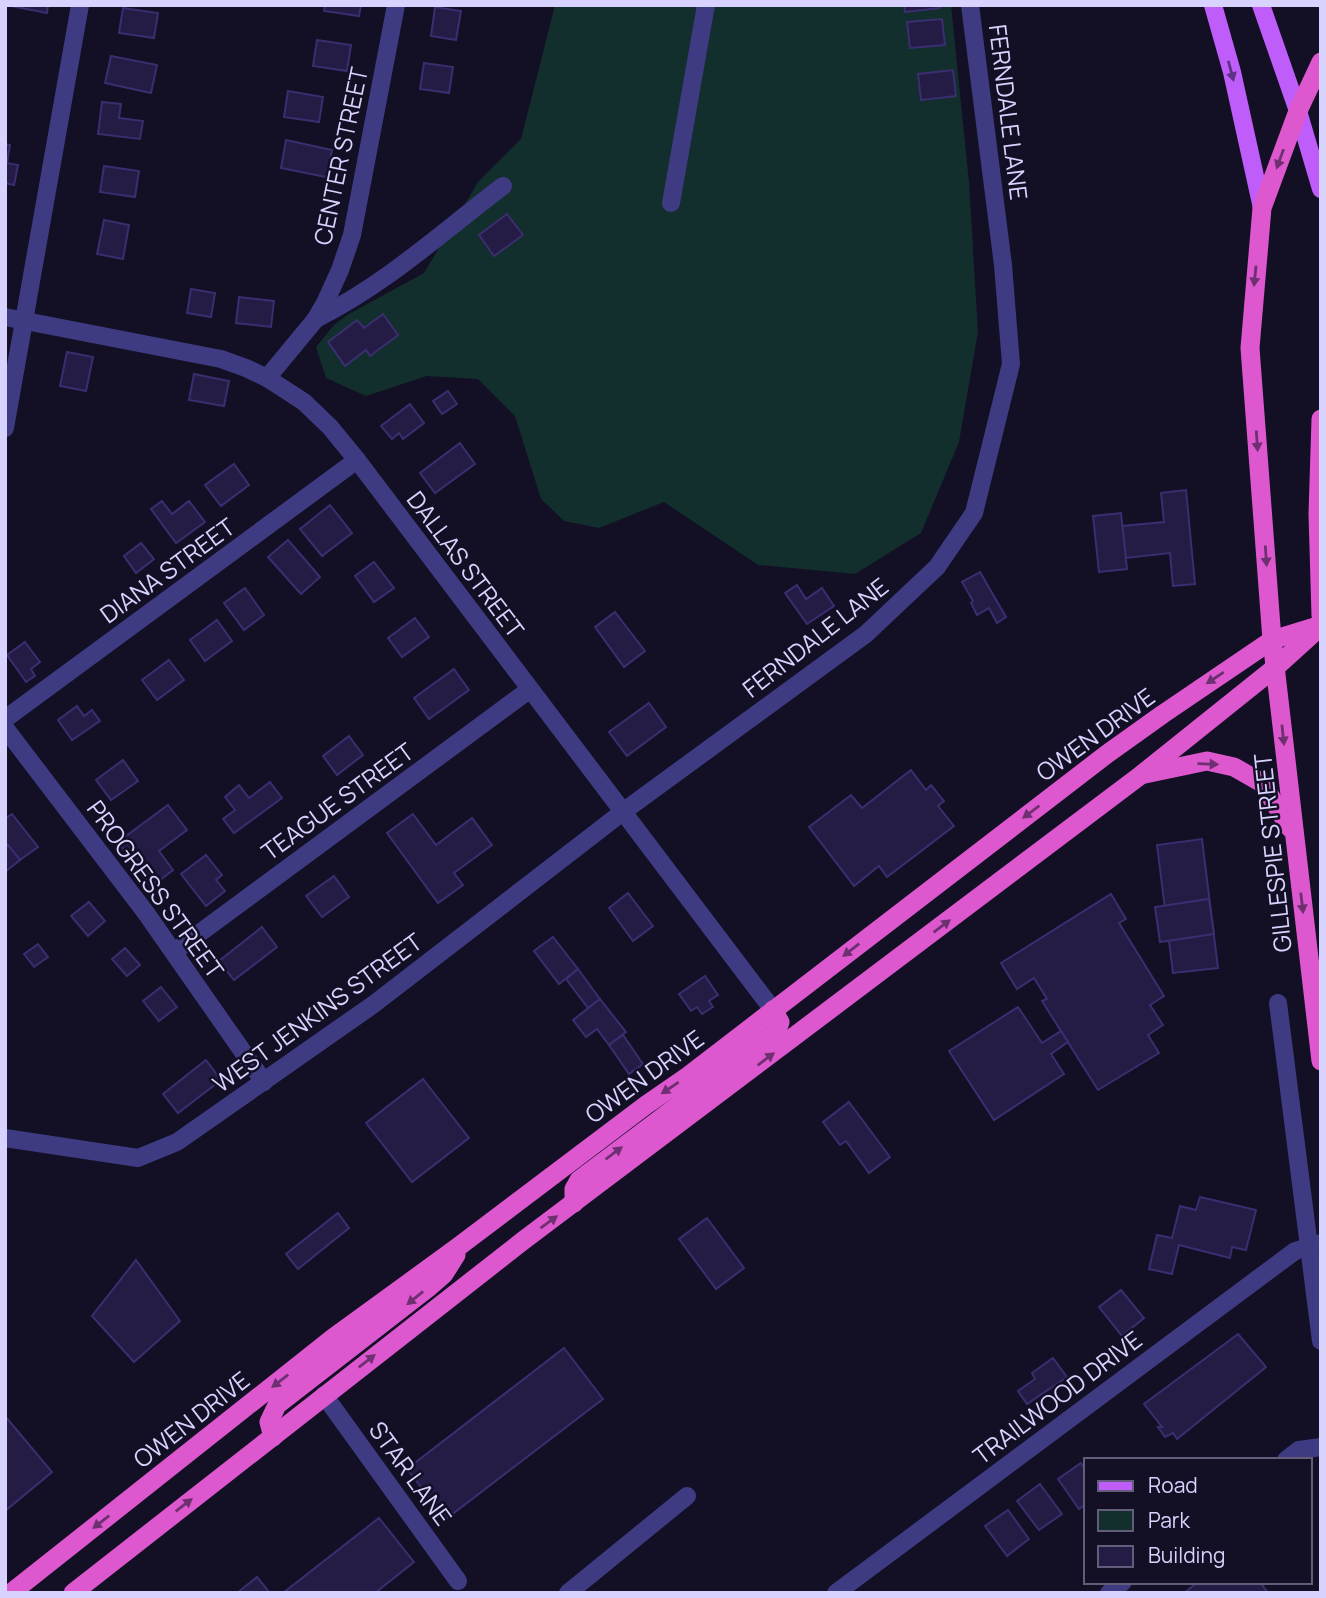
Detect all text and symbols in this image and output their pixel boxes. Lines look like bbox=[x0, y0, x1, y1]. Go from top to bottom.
street label: FERNDALE LANE bbox=[982, 22, 1036, 202]
one-way arrow bbox=[1226, 60, 1237, 82]
street label: CENTER STREET bbox=[305, 63, 375, 248]
one-way arrow bbox=[1274, 149, 1285, 170]
one-way arrow bbox=[1249, 265, 1260, 287]
one-way arrow bbox=[1252, 431, 1263, 453]
street label: DALLAS STREET bbox=[400, 484, 532, 645]
street label: DIANA STREET bbox=[93, 509, 242, 630]
one-way arrow bbox=[1261, 545, 1272, 567]
street label: FERNDALE LANE bbox=[735, 570, 895, 704]
one-way arrow bbox=[1205, 671, 1225, 684]
street label: OWEN DRIVE bbox=[1029, 680, 1161, 788]
one-way arrow bbox=[1278, 724, 1289, 746]
street label: TEAGUE STREET bbox=[254, 734, 420, 868]
street label: GILLESPIE STREET bbox=[1245, 751, 1299, 954]
one-way arrow bbox=[1197, 758, 1219, 769]
street label: PROGRESS STREET bbox=[80, 793, 232, 985]
one-way arrow bbox=[1022, 805, 1041, 819]
one-way arrow bbox=[1297, 892, 1308, 914]
one-way arrow bbox=[933, 919, 951, 933]
street label: WEST JENKINS STREET bbox=[205, 924, 429, 1099]
one-way arrow bbox=[842, 943, 860, 958]
street label: OWEN DRIVE bbox=[578, 1022, 710, 1130]
one-way arrow bbox=[757, 1052, 775, 1067]
one-way arrow bbox=[661, 1081, 679, 1095]
one-way arrow bbox=[604, 1146, 622, 1161]
one-way arrow bbox=[540, 1215, 558, 1229]
one-way arrow bbox=[407, 1290, 425, 1305]
street label: TRAILWOOD DRIVE bbox=[966, 1323, 1148, 1471]
one-way arrow bbox=[358, 1355, 376, 1369]
street label: OWEN DRIVE bbox=[126, 1363, 256, 1475]
one-way arrow bbox=[271, 1373, 289, 1387]
street label: STAR LANE bbox=[362, 1414, 460, 1532]
legend bbox=[1084, 1458, 1312, 1584]
text: Road bbox=[1148, 1471, 1198, 1499]
one-way arrow bbox=[175, 1498, 193, 1513]
text: Park bbox=[1148, 1506, 1190, 1534]
one-way arrow bbox=[93, 1514, 111, 1529]
text: Building bbox=[1148, 1541, 1225, 1569]

